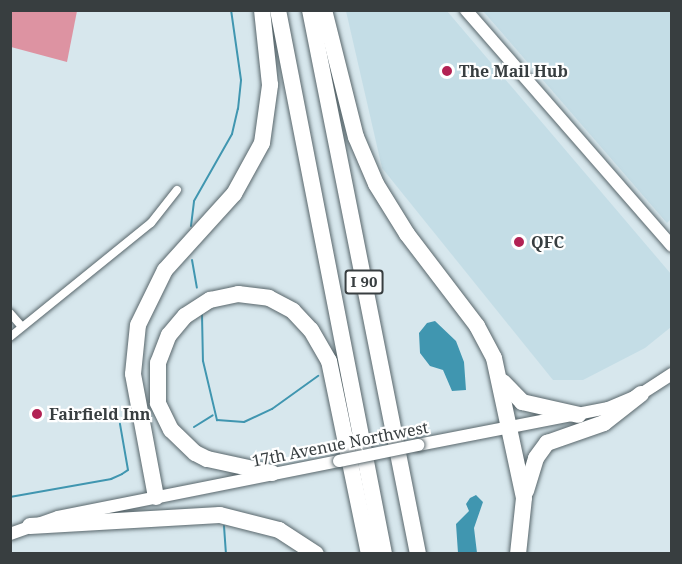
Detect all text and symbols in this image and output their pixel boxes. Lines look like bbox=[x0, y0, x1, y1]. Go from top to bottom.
place label: The Mail Hub bbox=[459, 61, 568, 81]
marker: The Mail Hub bbox=[440, 64, 454, 78]
place label: QFC bbox=[531, 232, 564, 252]
marker: QFC bbox=[512, 235, 526, 249]
road number: I 90 bbox=[344, 270, 384, 294]
place label: Fairfield Inn bbox=[49, 404, 150, 424]
marker: Fairfield Inn bbox=[30, 407, 44, 421]
street label: 17th Avenue Northwest bbox=[250, 417, 430, 471]

